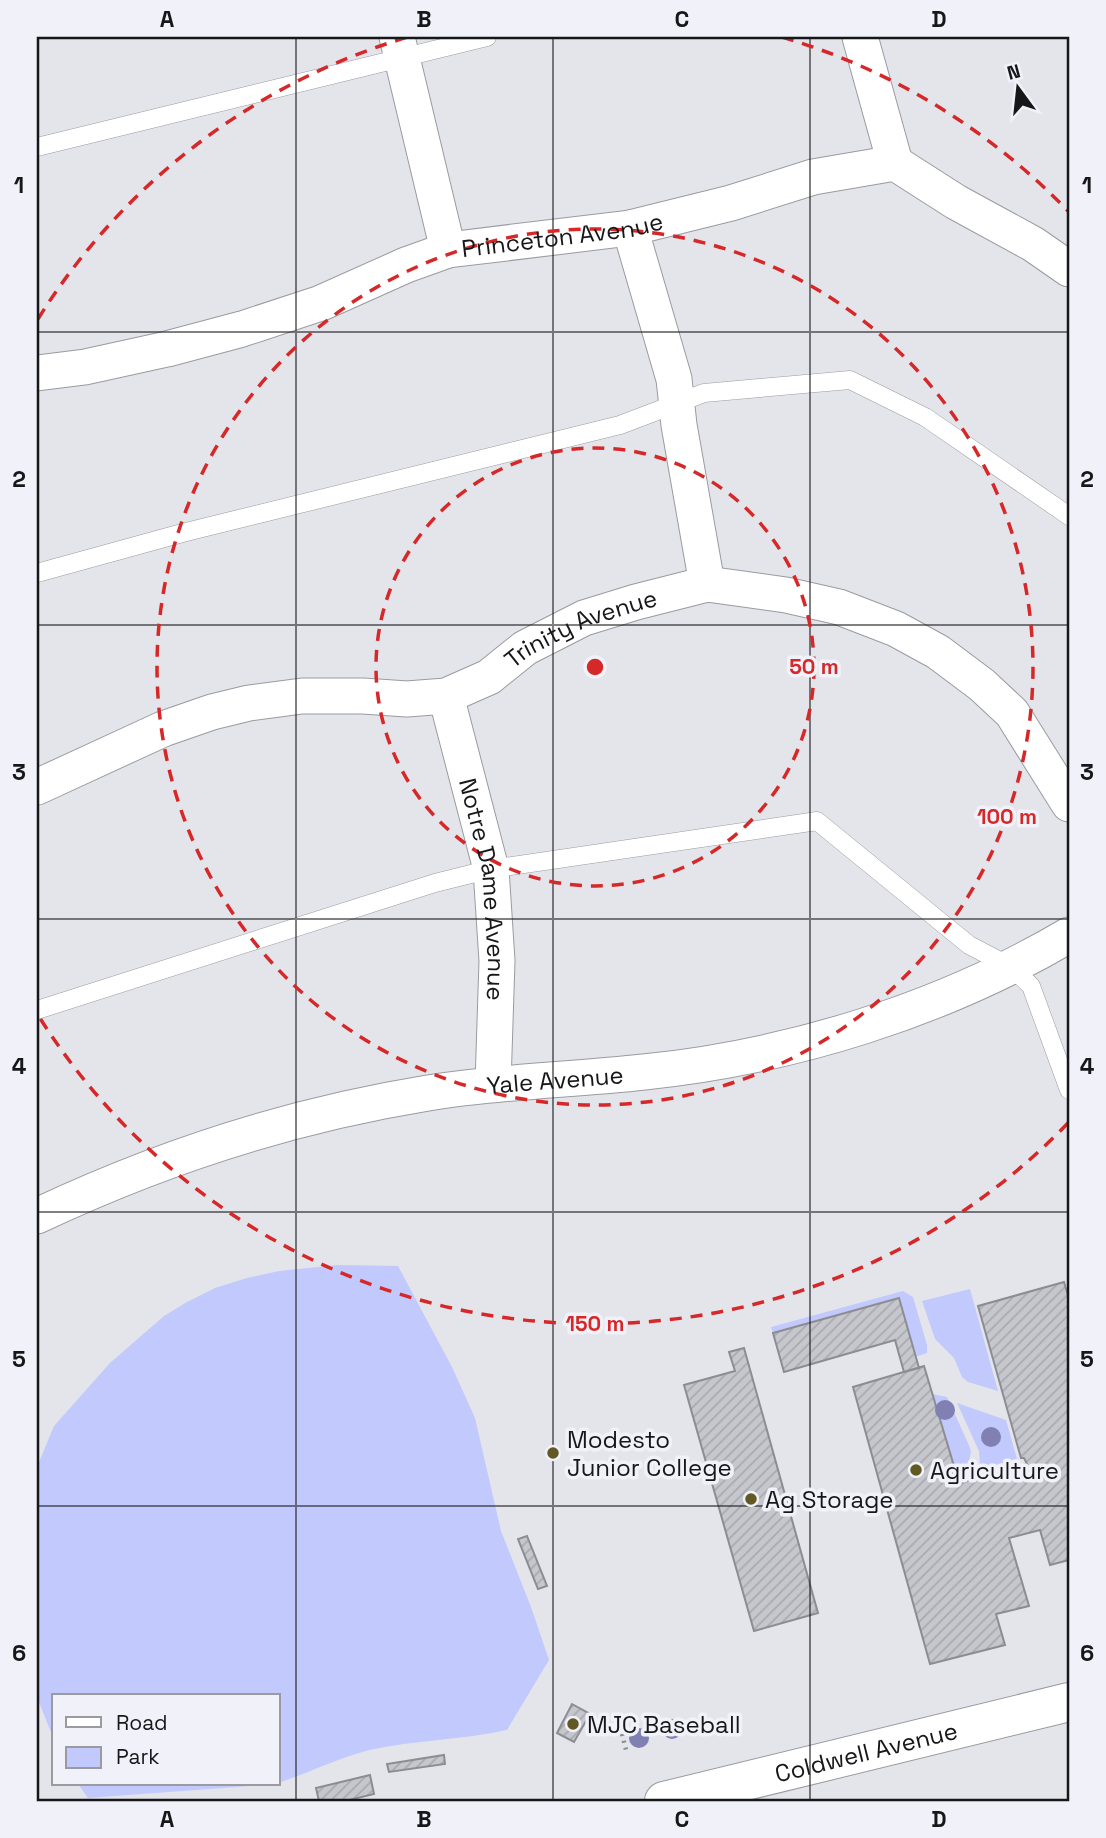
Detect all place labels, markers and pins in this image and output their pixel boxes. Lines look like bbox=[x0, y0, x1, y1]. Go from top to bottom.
centre of rings bbox=[583, 655, 607, 679]
place label: Modesto Junior College bbox=[567, 1424, 732, 1483]
marker: Modesto Junior College bbox=[545, 1445, 561, 1461]
place label: Agriculture bbox=[930, 1455, 1059, 1486]
marker: Agriculture bbox=[908, 1462, 924, 1478]
place label: Ag Storage bbox=[765, 1484, 894, 1515]
marker: Ag Storage bbox=[743, 1491, 759, 1507]
place label: MJC Baseball bbox=[587, 1709, 741, 1740]
marker: MJC Baseball bbox=[565, 1716, 581, 1732]

